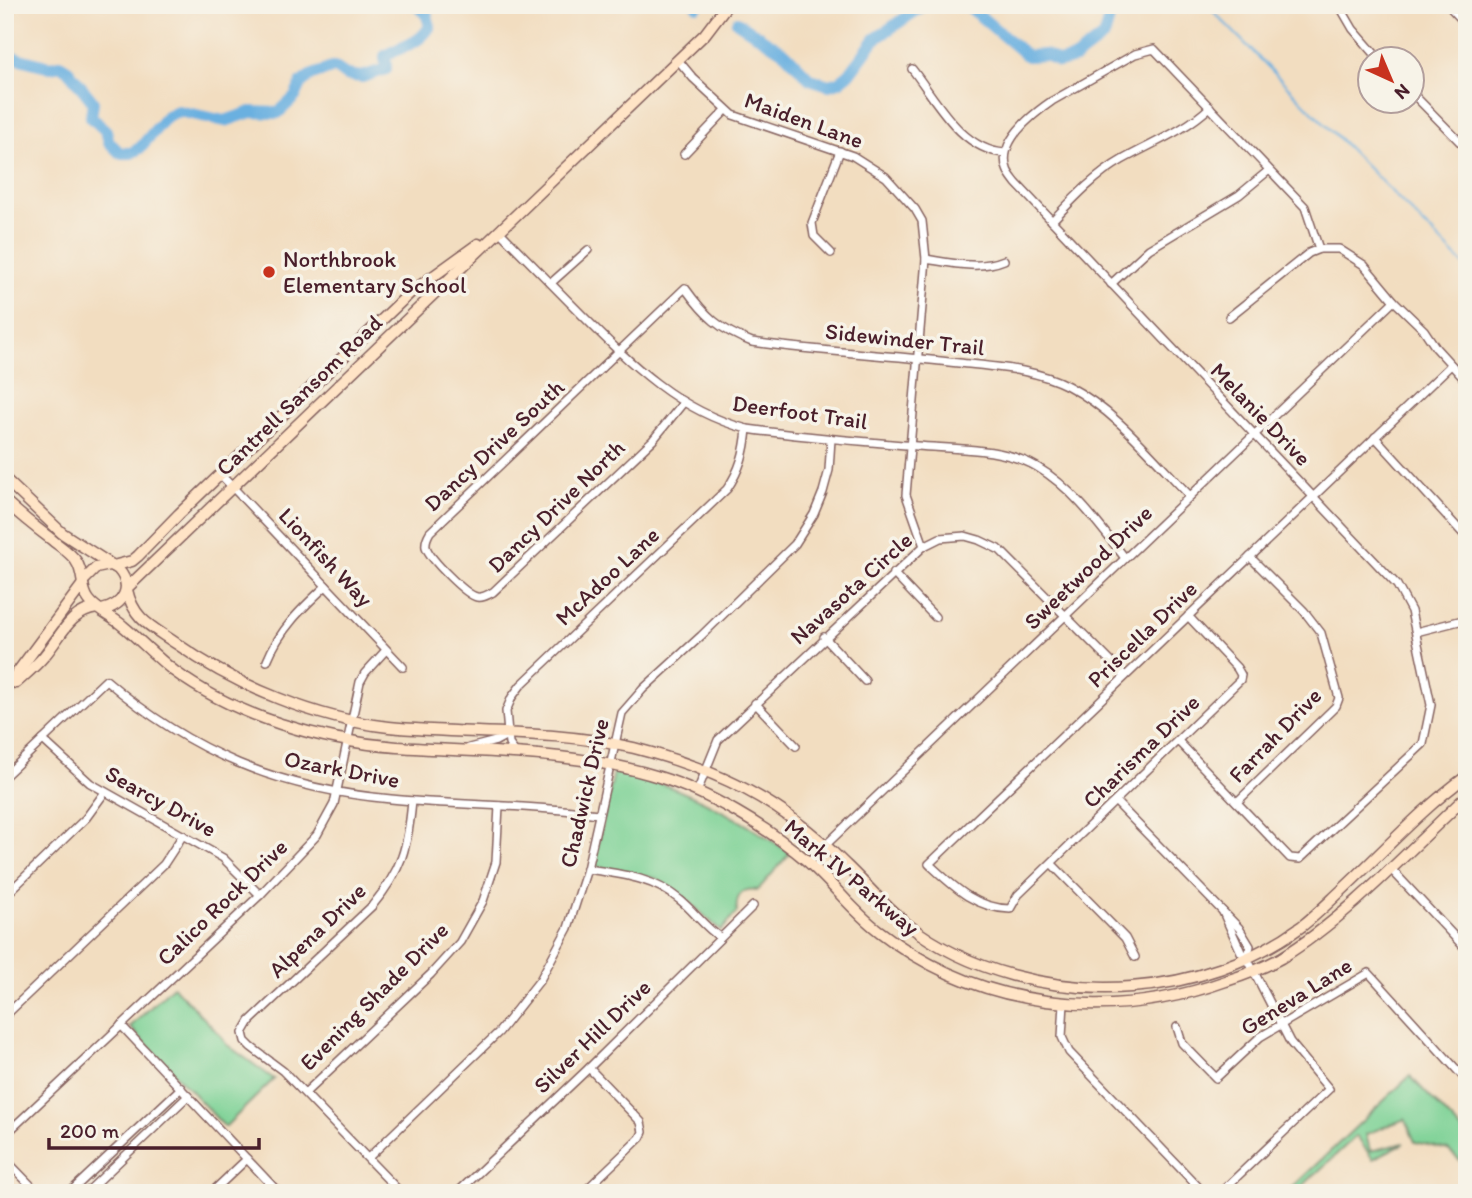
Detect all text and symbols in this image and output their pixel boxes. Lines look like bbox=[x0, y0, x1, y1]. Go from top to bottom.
north arrow bbox=[1356, 46, 1426, 116]
text: N bbox=[1390, 79, 1415, 105]
street label: Maiden Lane bbox=[741, 86, 867, 154]
place label: Northbrook Elementary School bbox=[283, 245, 467, 299]
marker: Northbrook Elementary School bbox=[261, 264, 277, 280]
street label: Cantrell Sansom Road bbox=[210, 308, 388, 482]
street label: Sidewinder Trail bbox=[824, 317, 987, 361]
street label: Melanie Drive bbox=[1205, 356, 1317, 472]
street label: Dancy Drive South bbox=[418, 372, 570, 517]
street label: Deerfoot Trail bbox=[731, 389, 870, 435]
street label: Dancy Drive North bbox=[482, 433, 631, 579]
street label: Sweetwood Drive bbox=[1018, 499, 1158, 635]
street label: Lionfish Way bbox=[273, 501, 379, 613]
street label: McAdoo Lane bbox=[549, 521, 665, 631]
street label: Navasota Circle bbox=[784, 526, 918, 650]
street label: Priscella Drive bbox=[1081, 575, 1203, 693]
street label: Farrah Drive bbox=[1223, 682, 1327, 788]
street label: Charisma Drive bbox=[1077, 688, 1205, 814]
street label: Chadwick Drive bbox=[553, 716, 615, 870]
street label: Ozark Drive bbox=[282, 744, 402, 794]
street label: Searcy Drive bbox=[101, 759, 221, 843]
street label: Mark IV Parkway bbox=[779, 812, 925, 942]
street label: Calico Rock Drive bbox=[151, 833, 293, 971]
street label: Alpena Drive bbox=[262, 877, 372, 983]
street label: Evening Shade Drive bbox=[294, 916, 454, 1076]
street label: Geneva Lane bbox=[1235, 951, 1357, 1041]
street label: Silver Hill Drive bbox=[527, 973, 657, 1099]
scale bar bbox=[49, 1107, 259, 1151]
text: 200 m bbox=[60, 1118, 120, 1143]

